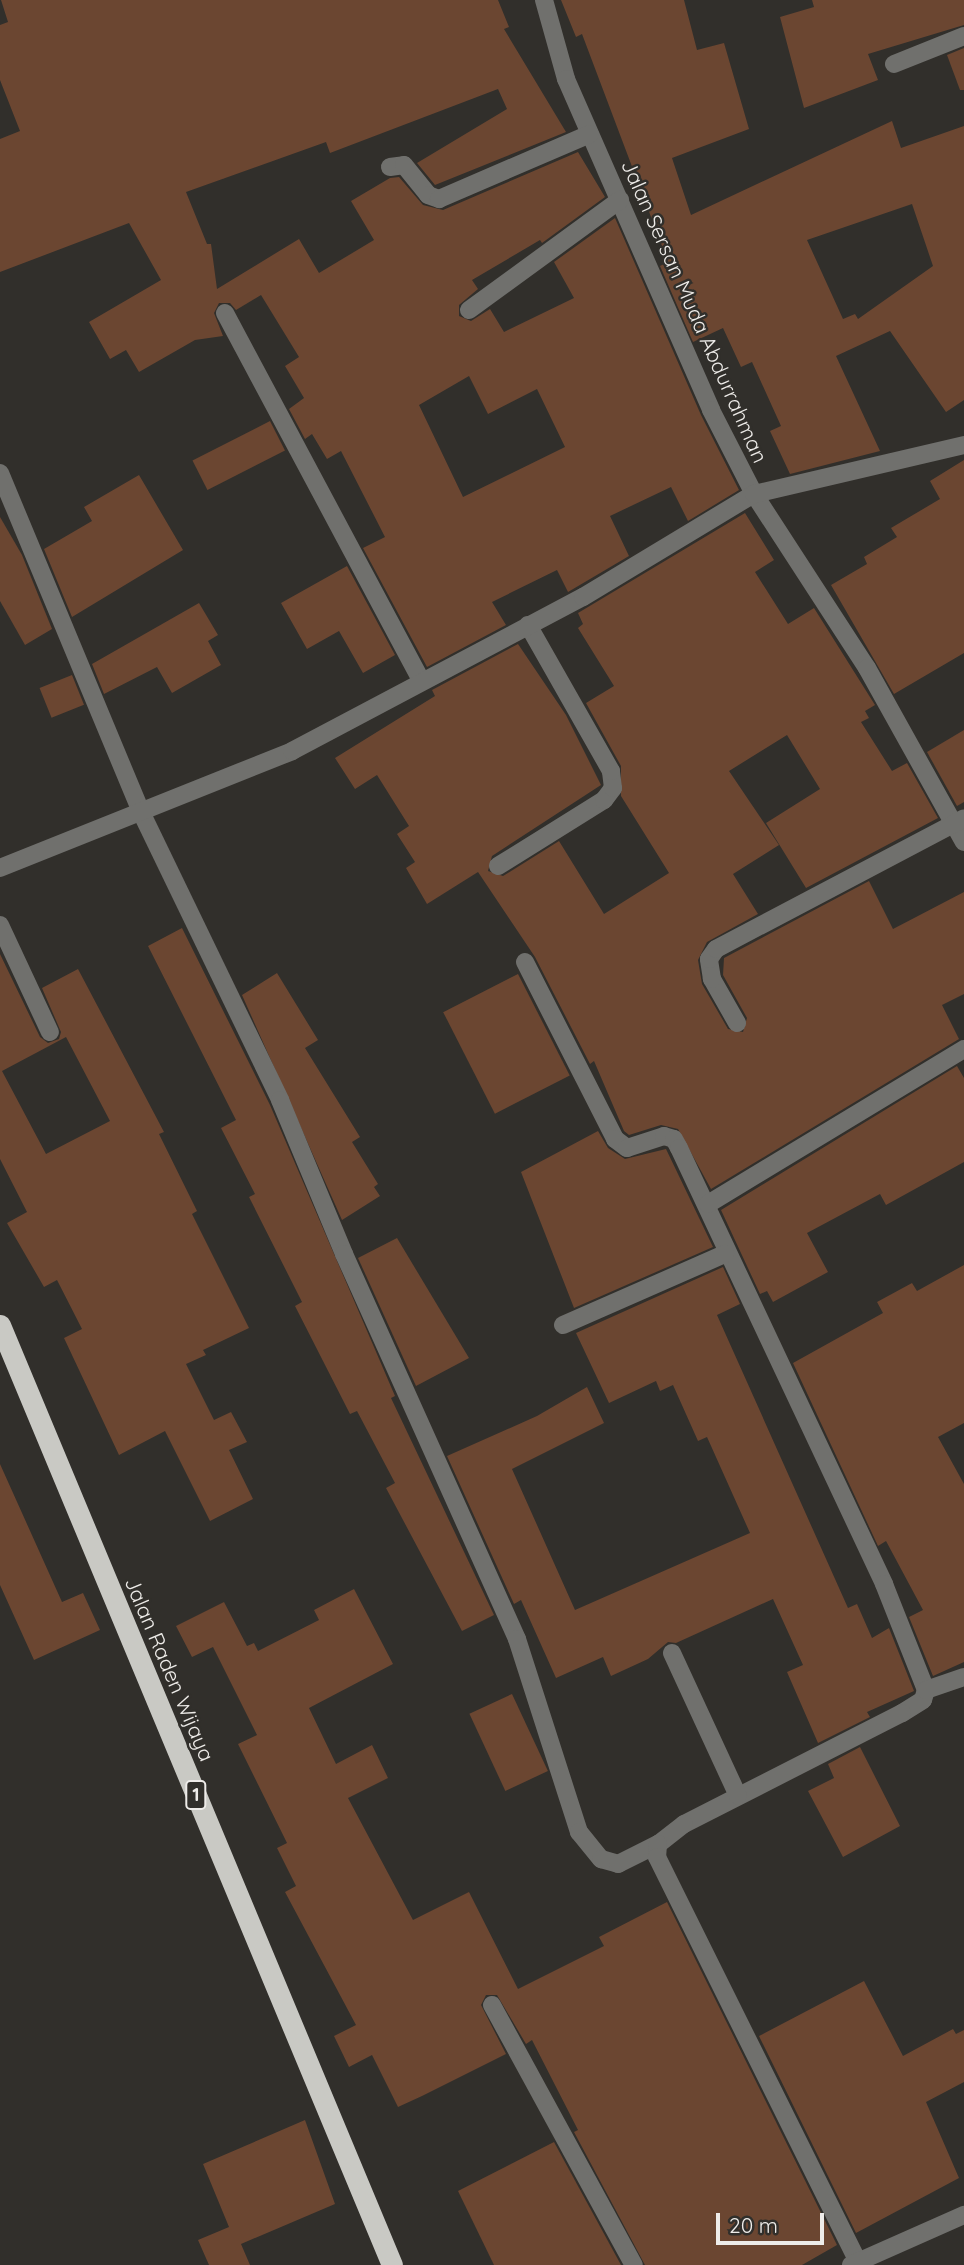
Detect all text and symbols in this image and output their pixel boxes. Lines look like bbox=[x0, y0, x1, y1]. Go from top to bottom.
street label: Jalan Sersan Muda Abdurrahman bbox=[617, 156, 773, 466]
street label: Jalan Raden Wijaya bbox=[120, 1573, 220, 1765]
road number: 1 bbox=[184, 1780, 208, 1811]
scale bar bbox=[719, 2198, 828, 2242]
text: 20 m bbox=[729, 2212, 778, 2238]

